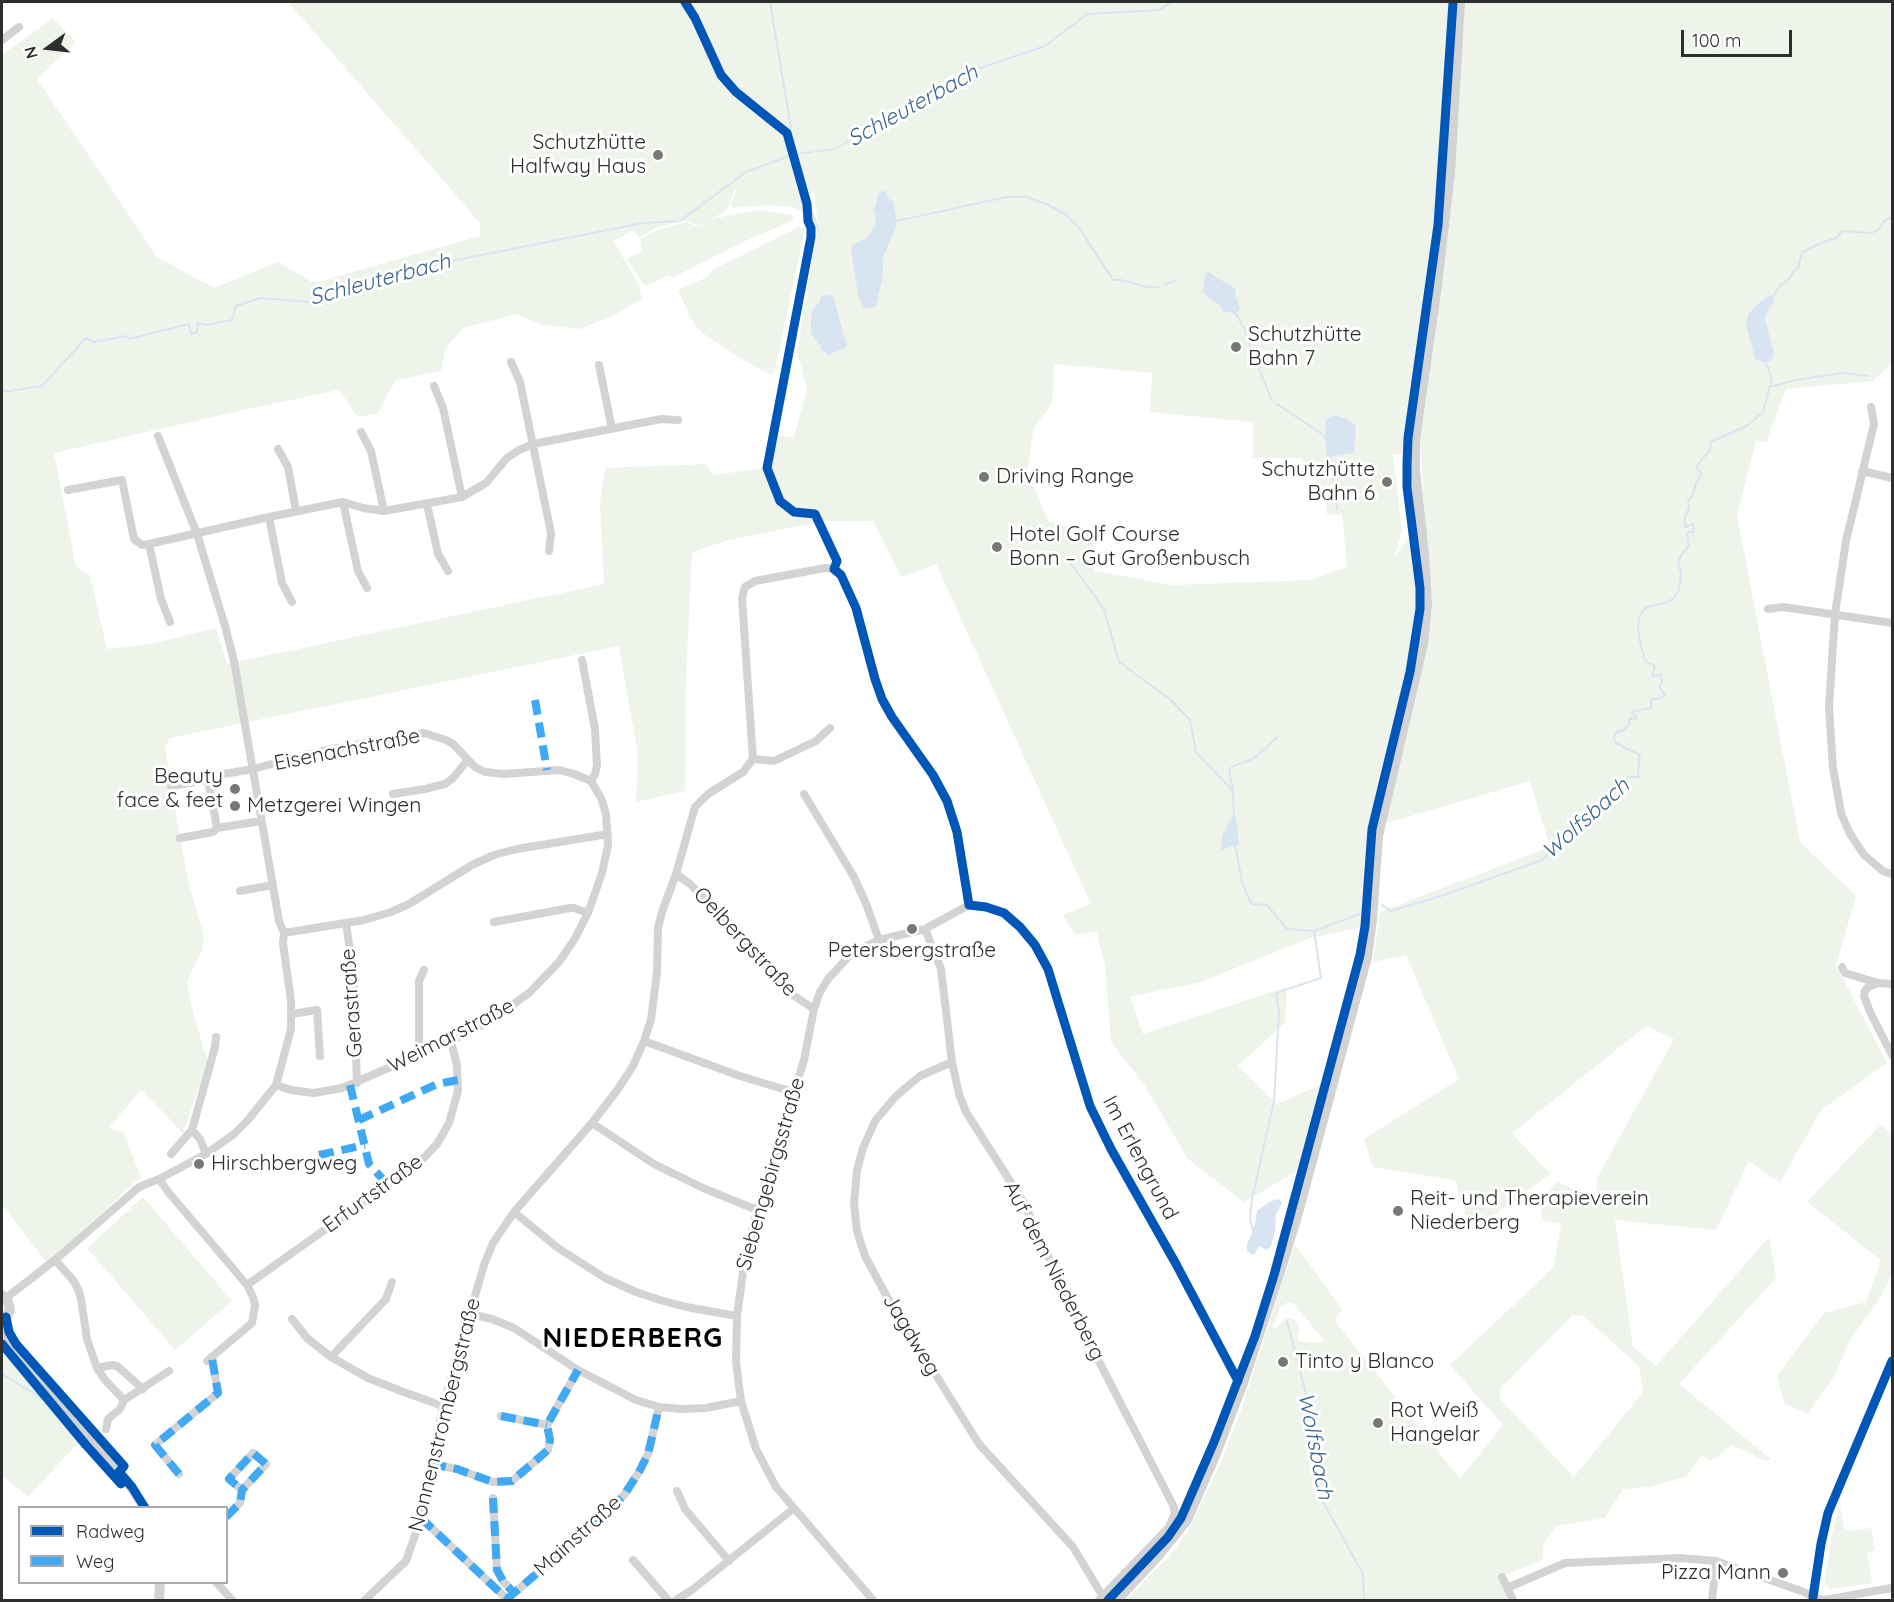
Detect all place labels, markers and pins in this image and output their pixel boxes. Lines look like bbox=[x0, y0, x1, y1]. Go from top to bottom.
place label: Schutzhütte Halfway Haus bbox=[510, 130, 646, 180]
marker: Schutzhütte Halfway Haus bbox=[651, 148, 665, 162]
place label: Schutzhütte Bahn 7 bbox=[1248, 322, 1362, 372]
marker: Schutzhütte Bahn 7 bbox=[1229, 340, 1243, 354]
place label: Schutzhütte Bahn 6 bbox=[1261, 457, 1375, 507]
place label: Driving Range bbox=[996, 464, 1134, 490]
marker: Driving Range bbox=[977, 470, 991, 484]
marker: Schutzhütte Bahn 6 bbox=[1380, 475, 1394, 489]
place label: Hotel Golf Course Bonn – Gut Großenbusch bbox=[1009, 522, 1250, 572]
marker: Hotel Golf Course Bonn – Gut Großenbusch bbox=[990, 540, 1004, 554]
place label: Beauty face & feet bbox=[117, 764, 223, 814]
marker: Beauty face & feet bbox=[228, 782, 242, 796]
place label: Metzgerei Wingen bbox=[247, 793, 421, 819]
marker: Metzgerei Wingen bbox=[228, 799, 242, 813]
marker: Petersbergstraße bbox=[905, 922, 919, 936]
place label: Petersbergstraße bbox=[828, 938, 996, 964]
place label: Hirschbergweg bbox=[211, 1151, 357, 1177]
marker: Hirschbergweg bbox=[192, 1157, 206, 1171]
place label: Reit- und Therapieverein Niederberg bbox=[1410, 1186, 1649, 1236]
marker: Reit- und Therapieverein Niederberg bbox=[1391, 1204, 1405, 1218]
place label: Tinto y Blanco bbox=[1295, 1349, 1434, 1375]
marker: Tinto y Blanco bbox=[1276, 1355, 1290, 1369]
place label: Rot Weiß Hangelar bbox=[1390, 1398, 1480, 1448]
marker: Rot Weiß Hangelar bbox=[1371, 1416, 1385, 1430]
place label: Pizza Mann bbox=[1661, 1560, 1771, 1586]
marker: Pizza Mann bbox=[1776, 1566, 1790, 1580]

